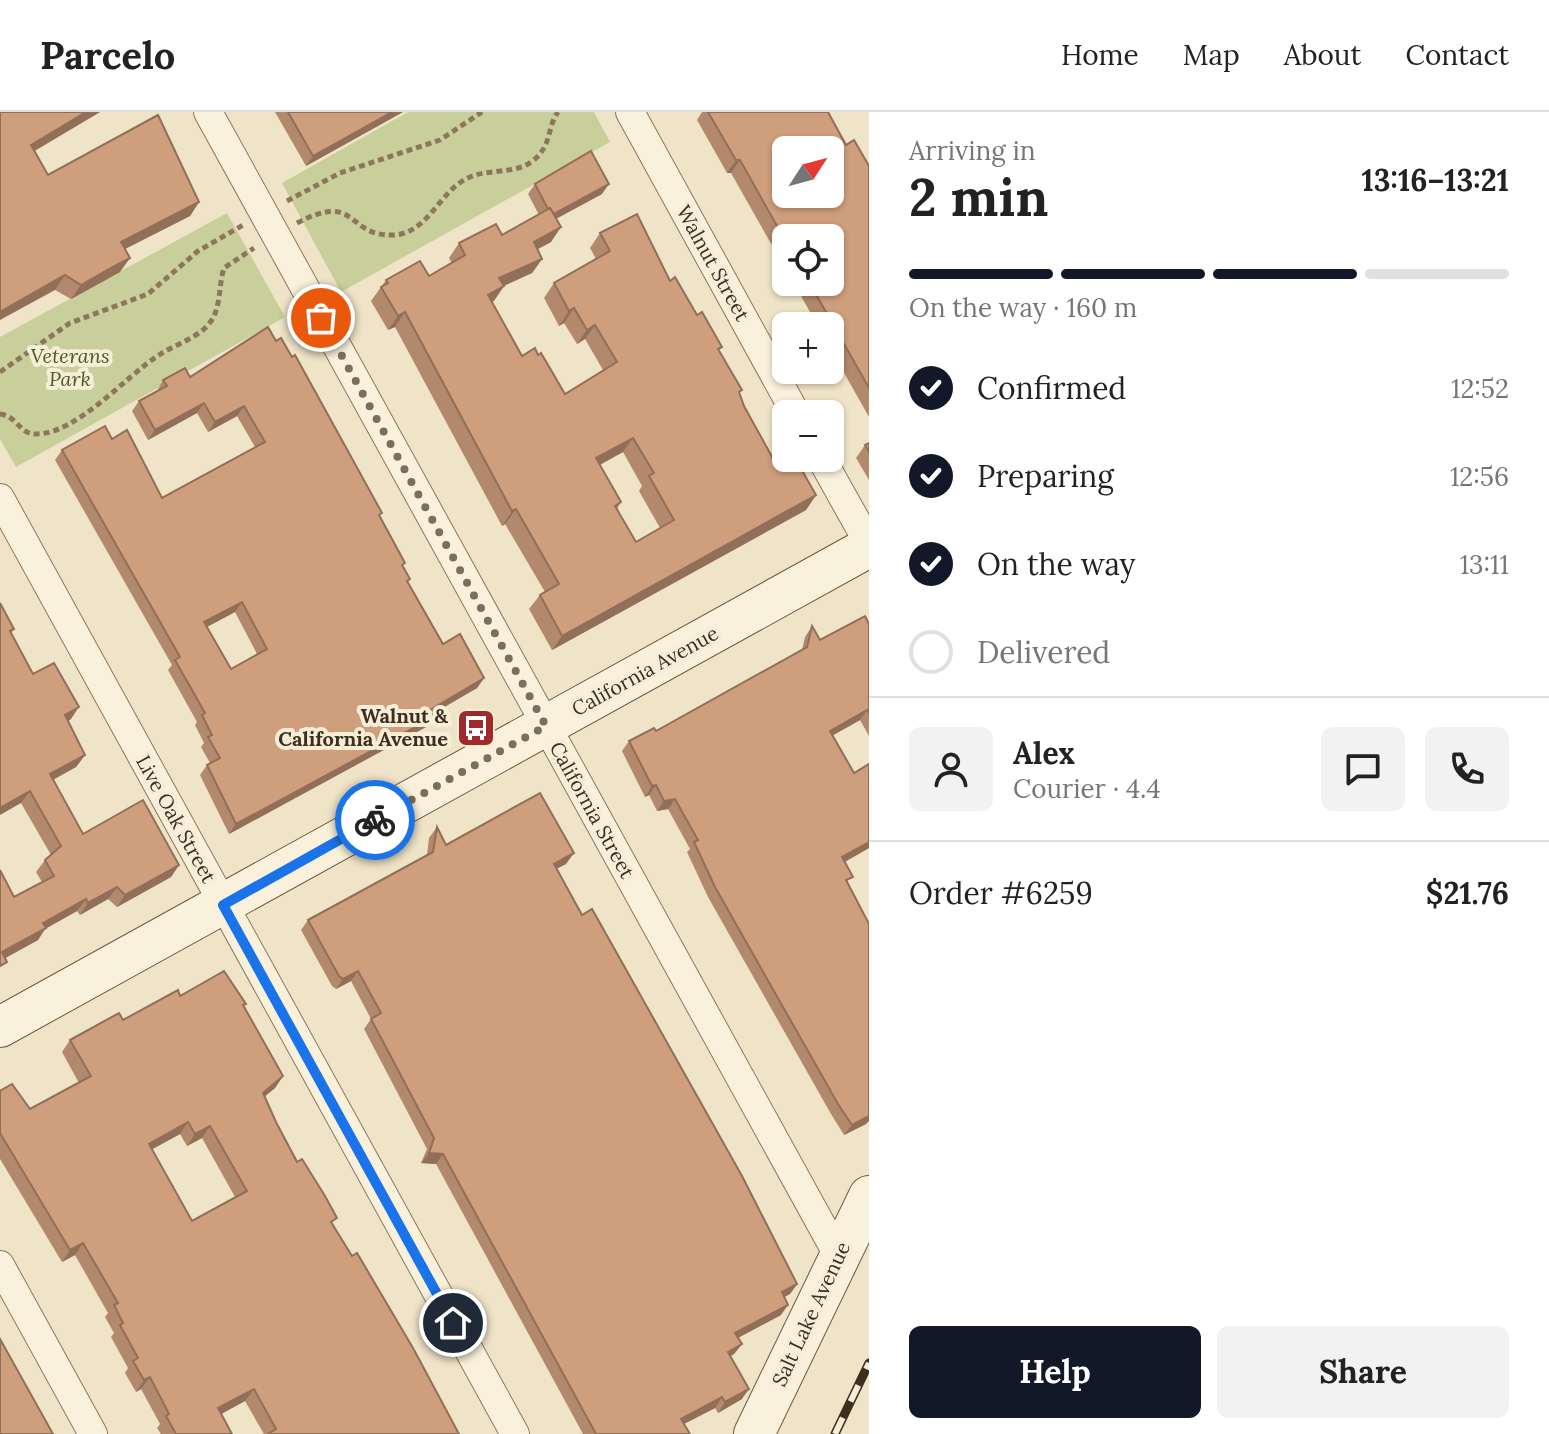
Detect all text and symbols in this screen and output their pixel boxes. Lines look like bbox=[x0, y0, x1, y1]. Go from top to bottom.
text: Parcelo bbox=[40, 31, 175, 79]
text: Home bbox=[1061, 37, 1139, 73]
text: Map bbox=[1183, 37, 1240, 73]
text: About bbox=[1284, 37, 1361, 73]
text: Contact bbox=[1405, 37, 1509, 73]
text: Arriving in bbox=[909, 134, 1036, 167]
north arrow bbox=[772, 136, 844, 208]
map controls bbox=[772, 136, 844, 472]
text: 13:16–13:21 bbox=[1362, 161, 1509, 199]
text: 2 min bbox=[909, 164, 1048, 230]
street label: Walnut Street bbox=[671, 200, 756, 325]
button: locate bbox=[772, 224, 844, 296]
pin bbox=[287, 284, 355, 352]
text: On the way · 160 m bbox=[909, 291, 1137, 324]
icon: bag bbox=[299, 296, 343, 340]
button: + bbox=[772, 312, 844, 384]
park label: Veterans Park bbox=[31, 343, 110, 391]
icon: check bbox=[909, 366, 953, 410]
text: Confirmed bbox=[977, 369, 1126, 407]
text: 12:52 bbox=[1451, 372, 1509, 405]
button: − bbox=[772, 400, 844, 472]
icon: check bbox=[909, 454, 953, 498]
text: Preparing bbox=[977, 457, 1114, 495]
text: 12:56 bbox=[1450, 460, 1509, 493]
icon: check bbox=[909, 542, 953, 586]
text: On the way bbox=[977, 545, 1135, 583]
text: 13:11 bbox=[1460, 548, 1509, 581]
street label: California Avenue bbox=[567, 620, 722, 721]
text: Delivered bbox=[977, 633, 1110, 671]
place label: Walnut & California Avenue bbox=[278, 703, 449, 751]
bus stop icon: Walnut & California Avenue bbox=[455, 707, 497, 749]
button: person bbox=[909, 727, 993, 811]
button: chat bbox=[1321, 727, 1405, 811]
button: phone bbox=[1425, 727, 1509, 811]
text: Alex bbox=[1013, 734, 1075, 772]
street label: California Street bbox=[545, 737, 640, 883]
street label: Live Oak Street bbox=[131, 751, 222, 887]
text: Courier · 4.4 bbox=[1013, 772, 1161, 805]
courier bbox=[335, 780, 415, 860]
icon: bike bbox=[353, 798, 397, 842]
text: Order #6259 bbox=[909, 874, 1093, 912]
text: $21.76 bbox=[1426, 874, 1509, 912]
street label: Salt Lake Avenue bbox=[766, 1237, 855, 1390]
pin bbox=[419, 1289, 487, 1357]
icon: home bbox=[431, 1301, 475, 1345]
button: Help bbox=[909, 1326, 1201, 1418]
button: Share bbox=[1217, 1326, 1509, 1418]

